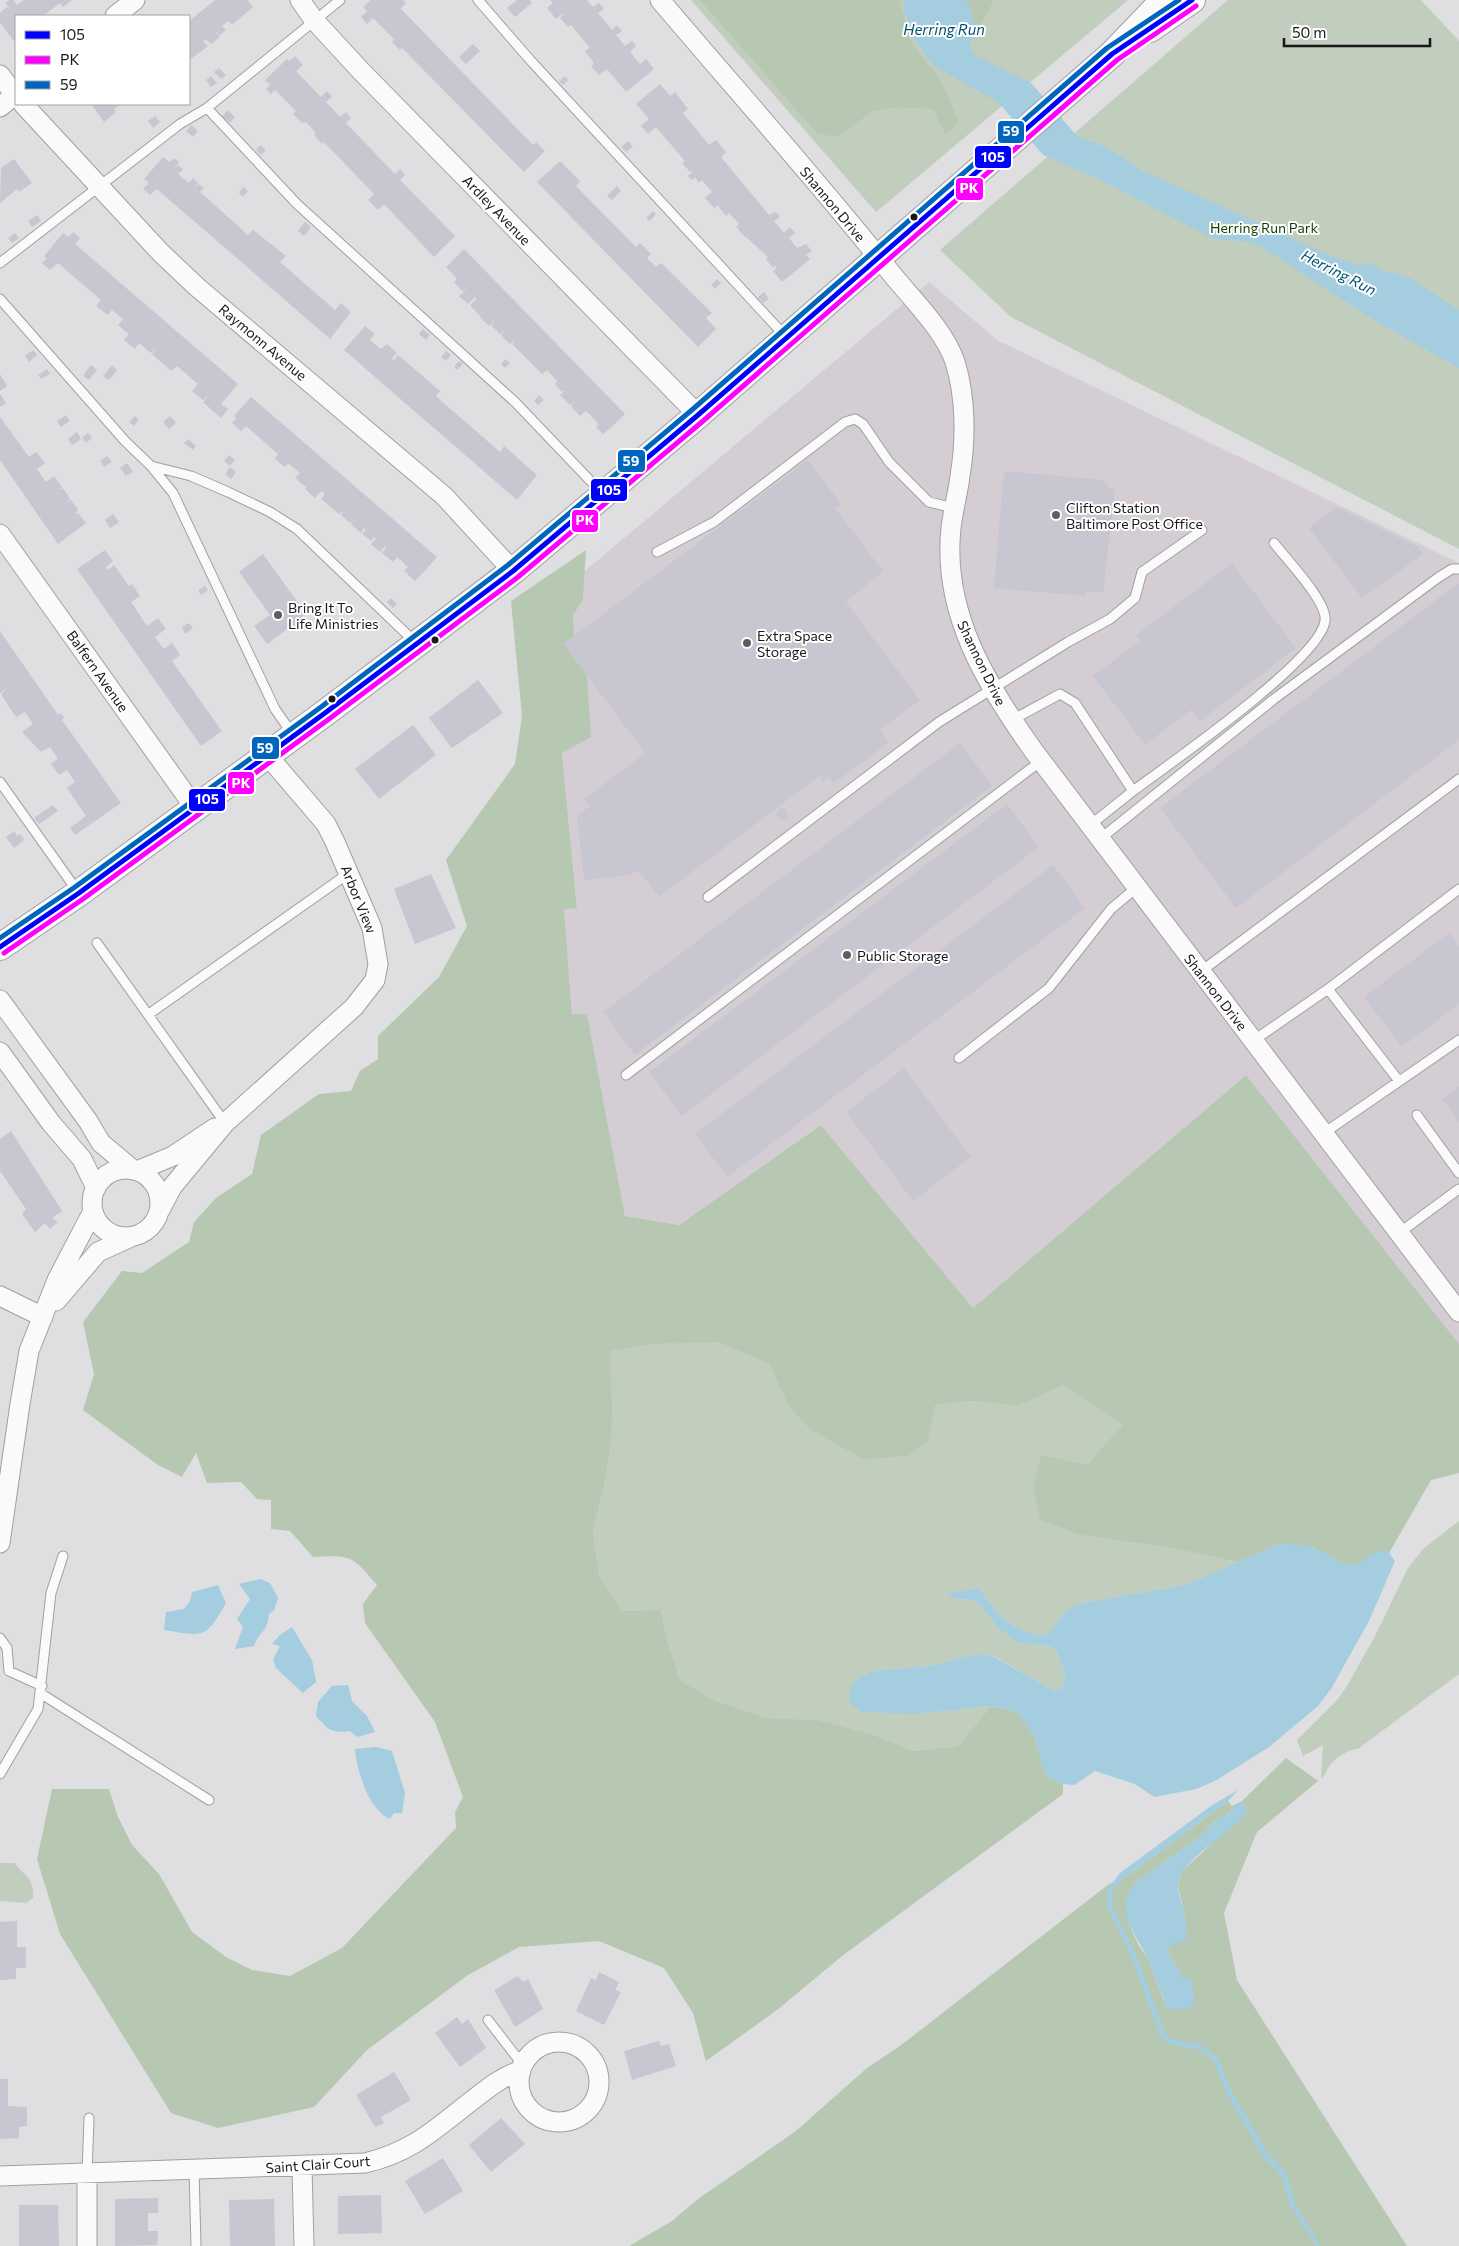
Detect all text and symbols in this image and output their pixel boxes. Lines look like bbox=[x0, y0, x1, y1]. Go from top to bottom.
legend bbox=[15, 15, 190, 105]
scale bar bbox=[1284, 15, 1430, 47]
water label: Herring Run bbox=[903, 20, 985, 38]
text: 50 m bbox=[1292, 23, 1326, 41]
text: 105 bbox=[60, 25, 85, 43]
text: PK bbox=[60, 50, 79, 68]
text: 59 bbox=[60, 75, 78, 93]
line badge: 59 bbox=[997, 120, 1025, 144]
text: 59 bbox=[1003, 122, 1020, 139]
line badge: 105 bbox=[974, 145, 1012, 169]
text: 105 bbox=[981, 148, 1005, 165]
street label: Shannon Drive bbox=[797, 163, 869, 245]
street label: Ardley Avenue bbox=[459, 172, 535, 248]
line badge: PK bbox=[955, 177, 984, 201]
text: PK bbox=[960, 179, 979, 196]
unlabelled marker bbox=[909, 212, 919, 222]
park label: Herring Run Park bbox=[1210, 219, 1318, 236]
water label: Herring Run bbox=[1299, 245, 1379, 299]
street label: Raymonn Avenue bbox=[216, 300, 310, 384]
line badge: 59 bbox=[617, 449, 646, 473]
text: 59 bbox=[623, 452, 640, 469]
line badge: 105 bbox=[590, 478, 628, 502]
text: 105 bbox=[597, 481, 621, 498]
place label: Clifton Station Baltimore Post Office bbox=[1066, 499, 1203, 532]
line badge: PK bbox=[571, 509, 599, 533]
marker: Clifton Station Baltimore Post Office bbox=[1050, 509, 1062, 521]
text: PK bbox=[576, 511, 595, 528]
place label: Bring It To Life Ministries bbox=[288, 599, 379, 632]
marker: Bring It To Life Ministries bbox=[272, 609, 284, 621]
street label: Shannon Drive bbox=[954, 618, 1010, 708]
street label: Balfern Avenue bbox=[64, 627, 132, 715]
place label: Extra Space Storage bbox=[757, 627, 832, 660]
unlabelled marker bbox=[430, 635, 440, 645]
marker: Extra Space Storage bbox=[741, 637, 753, 649]
unlabelled marker bbox=[327, 694, 337, 704]
line badge: 59 bbox=[251, 736, 280, 760]
text: 59 bbox=[257, 739, 274, 756]
line badge: PK bbox=[227, 771, 255, 795]
text: PK bbox=[232, 774, 251, 791]
line badge: 105 bbox=[188, 788, 226, 812]
text: 105 bbox=[195, 790, 219, 807]
street label: Arbor View bbox=[338, 863, 380, 935]
place label: Public Storage bbox=[857, 947, 948, 964]
marker: Public Storage bbox=[841, 949, 853, 961]
street label: Shannon Drive bbox=[1181, 950, 1251, 1034]
street label: Saint Clair Court bbox=[265, 2152, 371, 2176]

